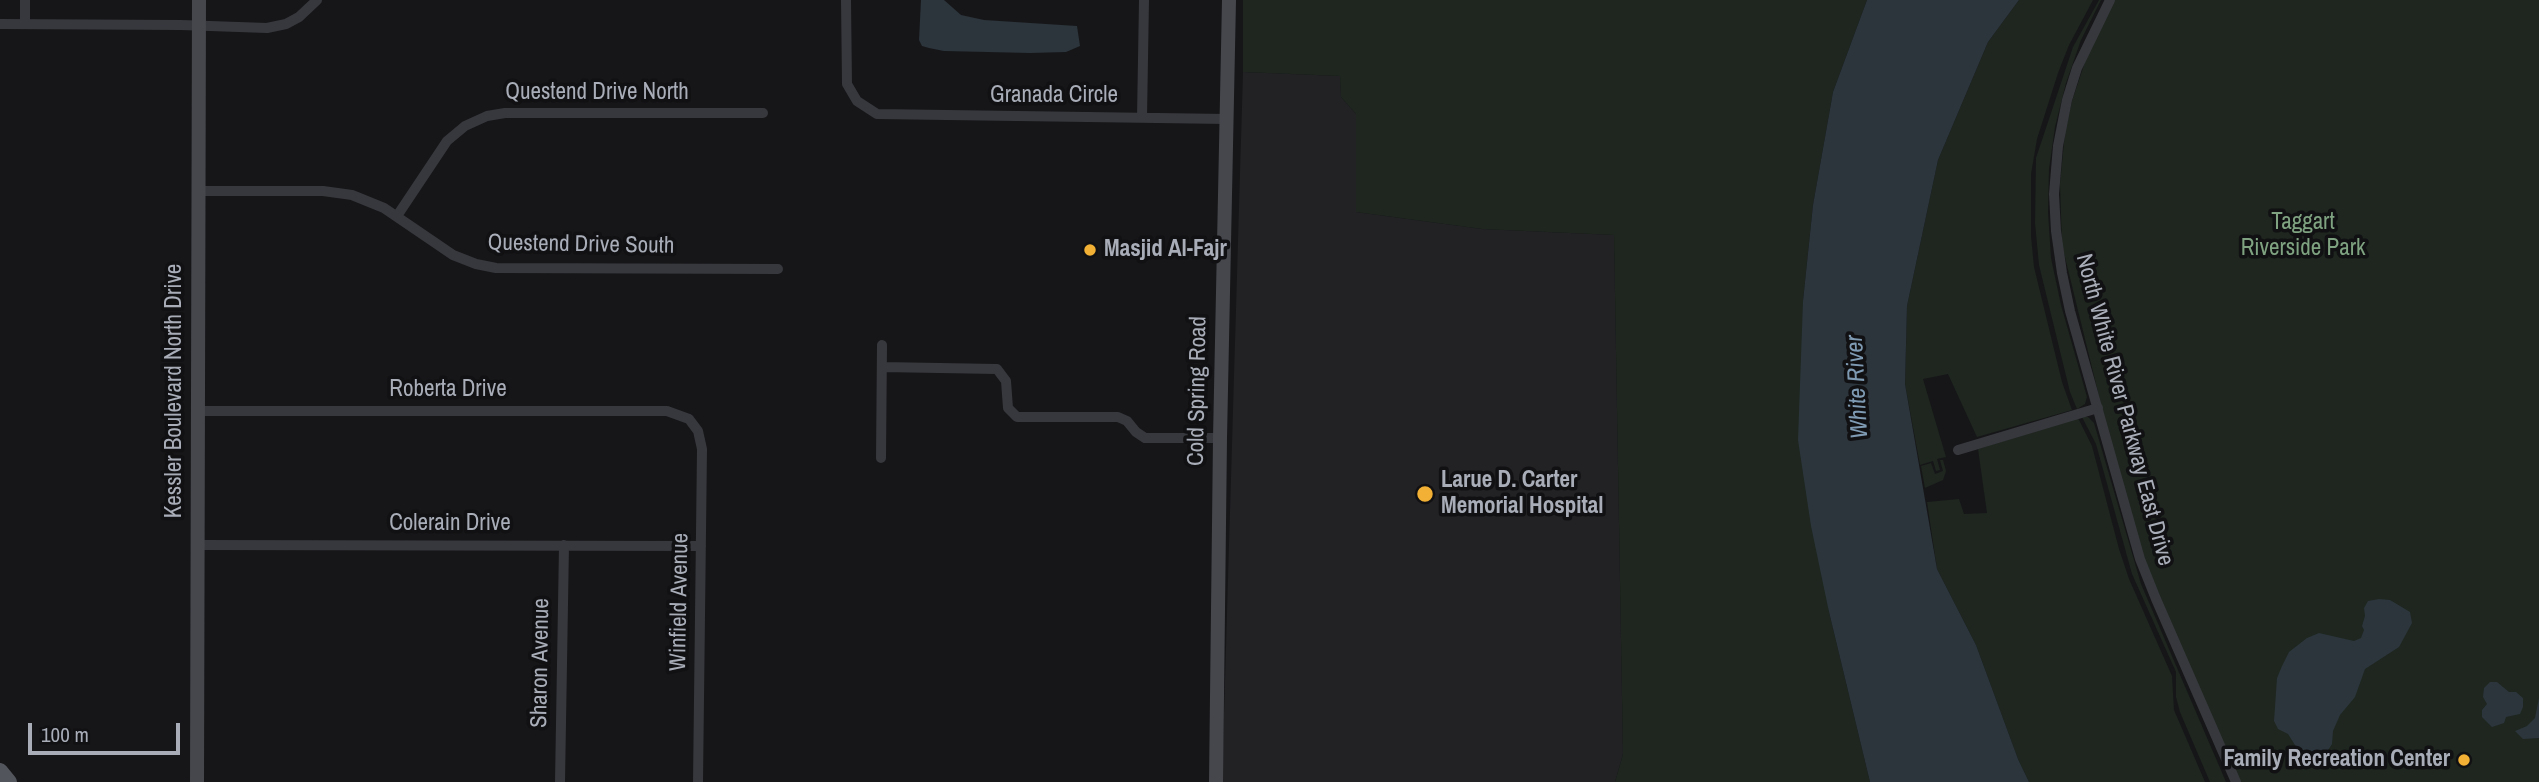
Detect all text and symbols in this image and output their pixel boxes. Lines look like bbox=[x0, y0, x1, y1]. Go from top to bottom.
street label: Questend Drive North bbox=[505, 79, 689, 107]
street label: Granada Circle bbox=[990, 82, 1118, 110]
park label: Taggart Riverside Park bbox=[2241, 209, 2365, 263]
street label: Questend Drive South bbox=[487, 230, 675, 260]
place label: Masjid Al-Fajr bbox=[1104, 236, 1227, 264]
marker: Masjid Al-Fajr bbox=[1082, 242, 1098, 258]
street label: North White River Parkway East Drive bbox=[2069, 251, 2179, 569]
street label: Kessler Boulevard North Drive bbox=[161, 264, 189, 518]
street label: Cold Spring Road bbox=[1183, 316, 1213, 466]
water label: White River bbox=[1841, 334, 1875, 440]
street label: Roberta Drive bbox=[389, 376, 507, 404]
place label: Larue D. Carter Memorial Hospital bbox=[1441, 467, 1603, 521]
marker: Larue D. Carter Memorial Hospital bbox=[1415, 484, 1435, 504]
street label: Colerain Drive bbox=[389, 510, 511, 538]
street label: Winfield Avenue bbox=[665, 533, 695, 671]
street label: Sharon Avenue bbox=[526, 598, 556, 728]
scale bar bbox=[32, 708, 184, 752]
text: 100 m bbox=[41, 720, 89, 749]
place label: Family Recreation Center bbox=[2223, 746, 2450, 774]
marker: Family Recreation Center bbox=[2456, 752, 2472, 768]

